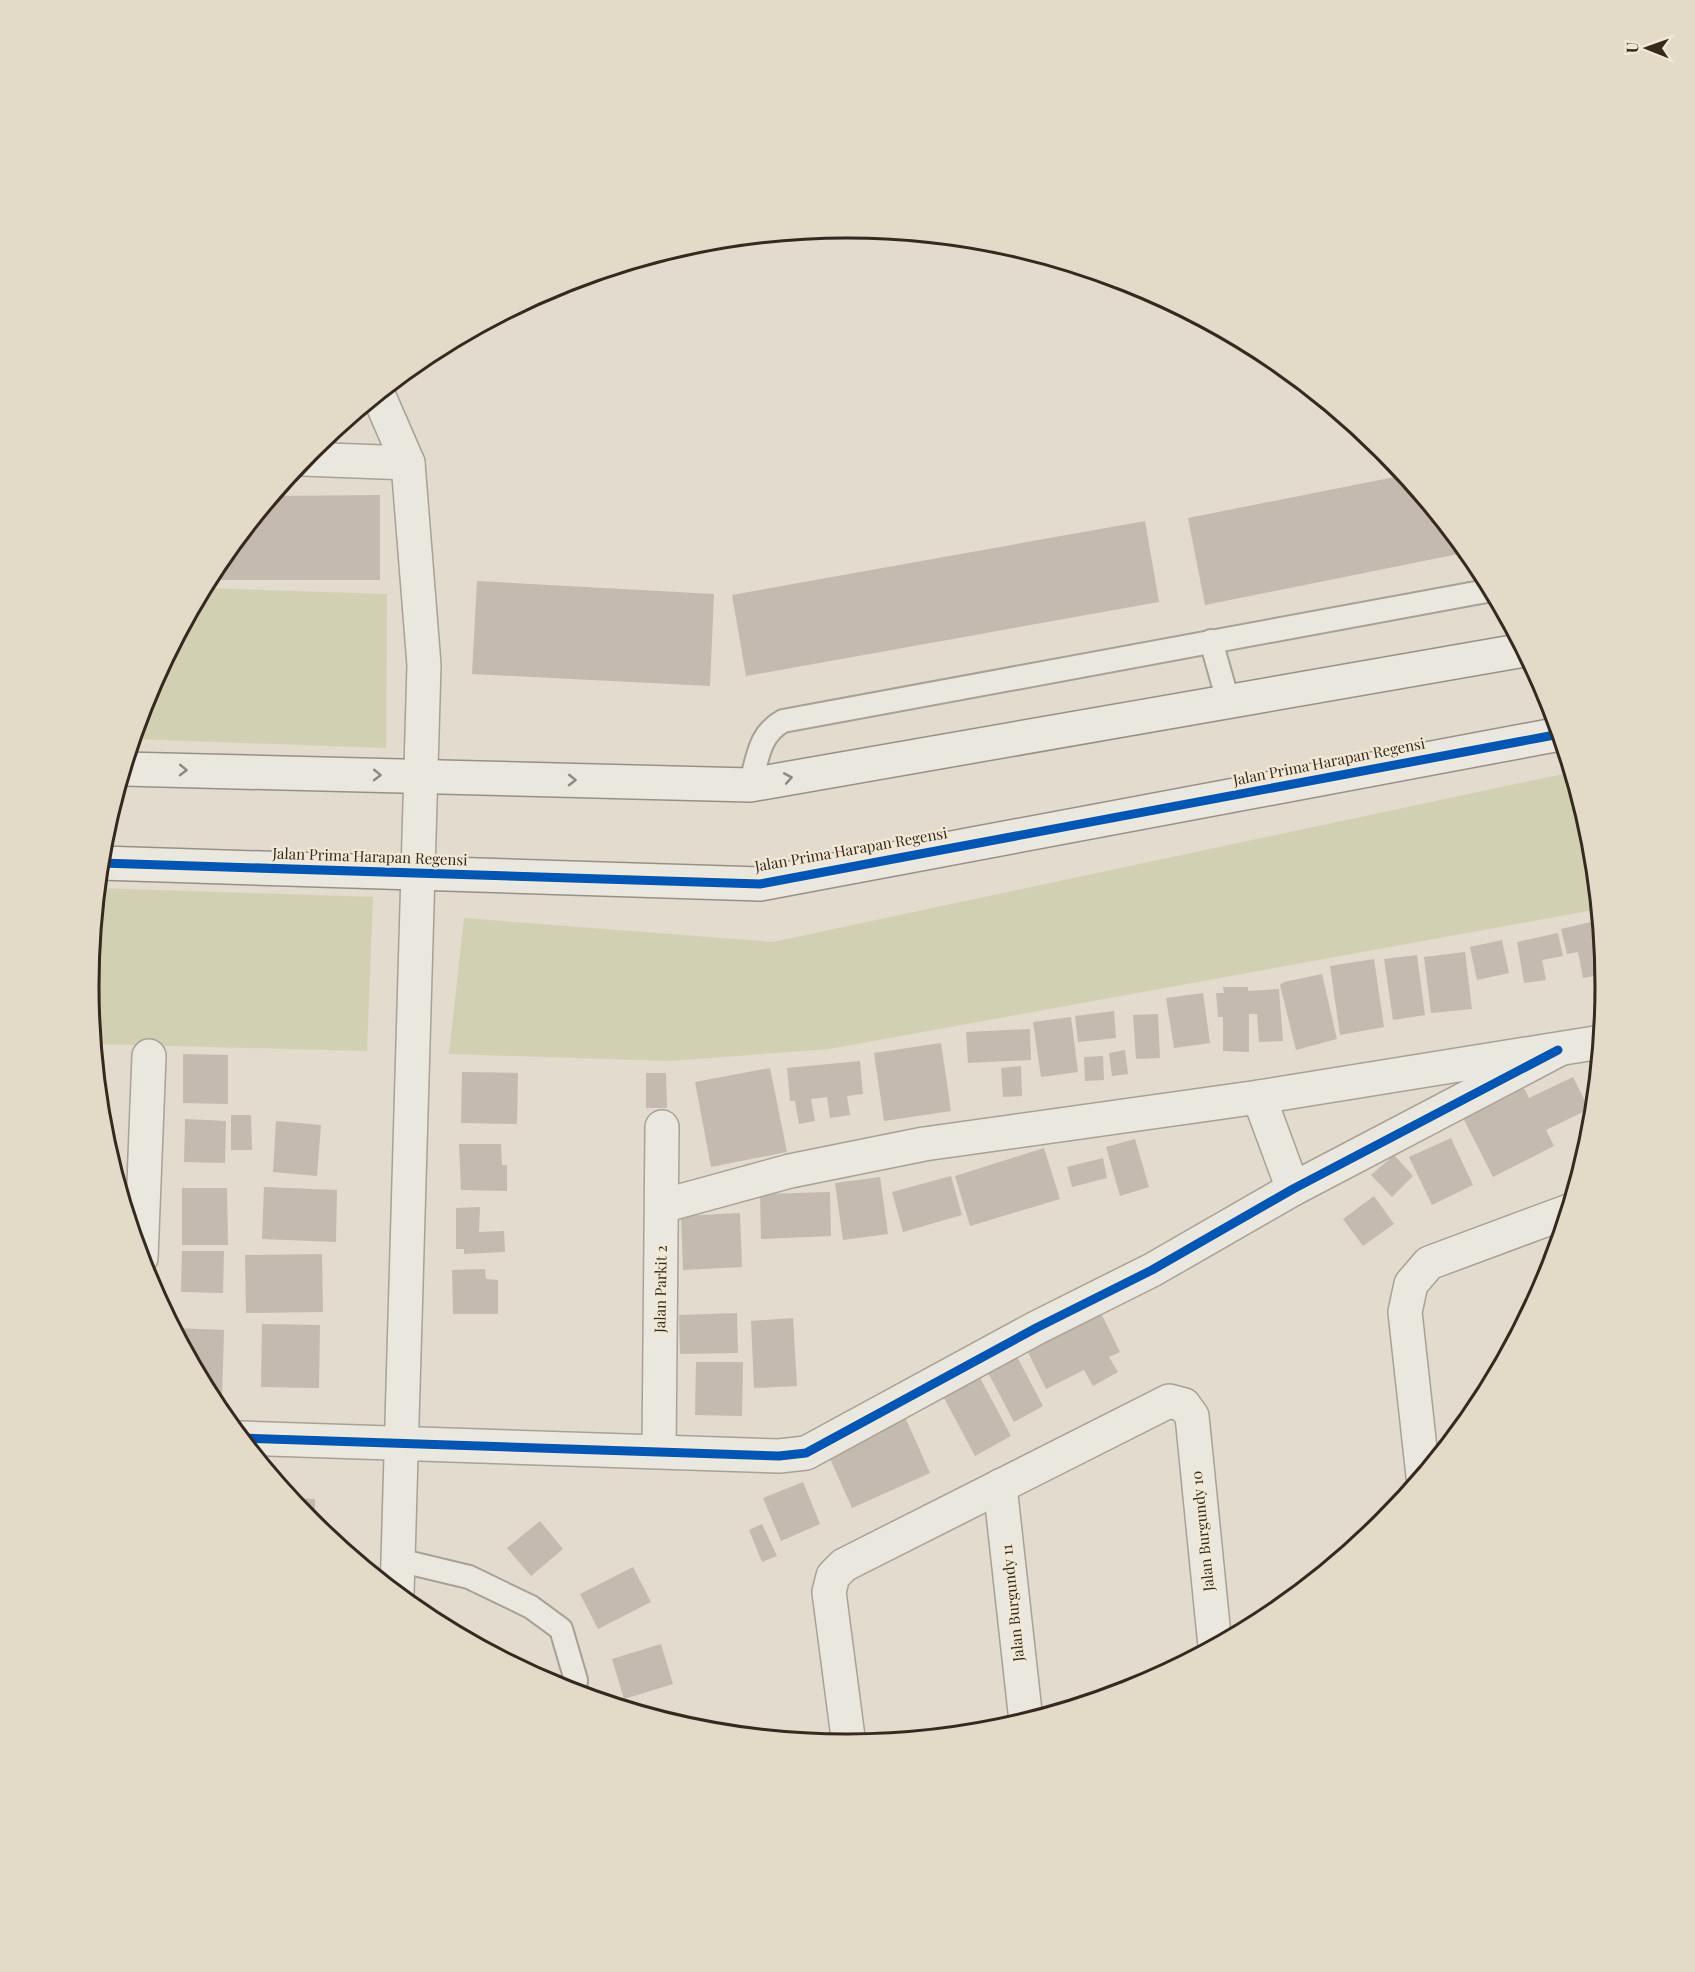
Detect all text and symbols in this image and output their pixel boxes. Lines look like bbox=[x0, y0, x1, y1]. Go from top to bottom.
north arrow bbox=[1617, 18, 1677, 78]
text: U bbox=[1621, 42, 1642, 53]
street label: Jalan Prima Harapan Regensi bbox=[1230, 732, 1427, 790]
one-way arrow bbox=[178, 764, 187, 777]
one-way arrow bbox=[373, 769, 382, 781]
one-way arrow bbox=[782, 772, 792, 785]
one-way arrow bbox=[568, 774, 577, 786]
street label: Jalan Prima Harapan Regensi bbox=[752, 822, 949, 876]
street label: Jalan Prima Harapan Regensi bbox=[271, 843, 469, 869]
street label: Jalan Parkit 2 bbox=[649, 1245, 671, 1334]
street label: Jalan Burgundy 10 bbox=[1186, 1470, 1218, 1593]
street label: Jalan Burgundy 11 bbox=[996, 1543, 1028, 1664]

